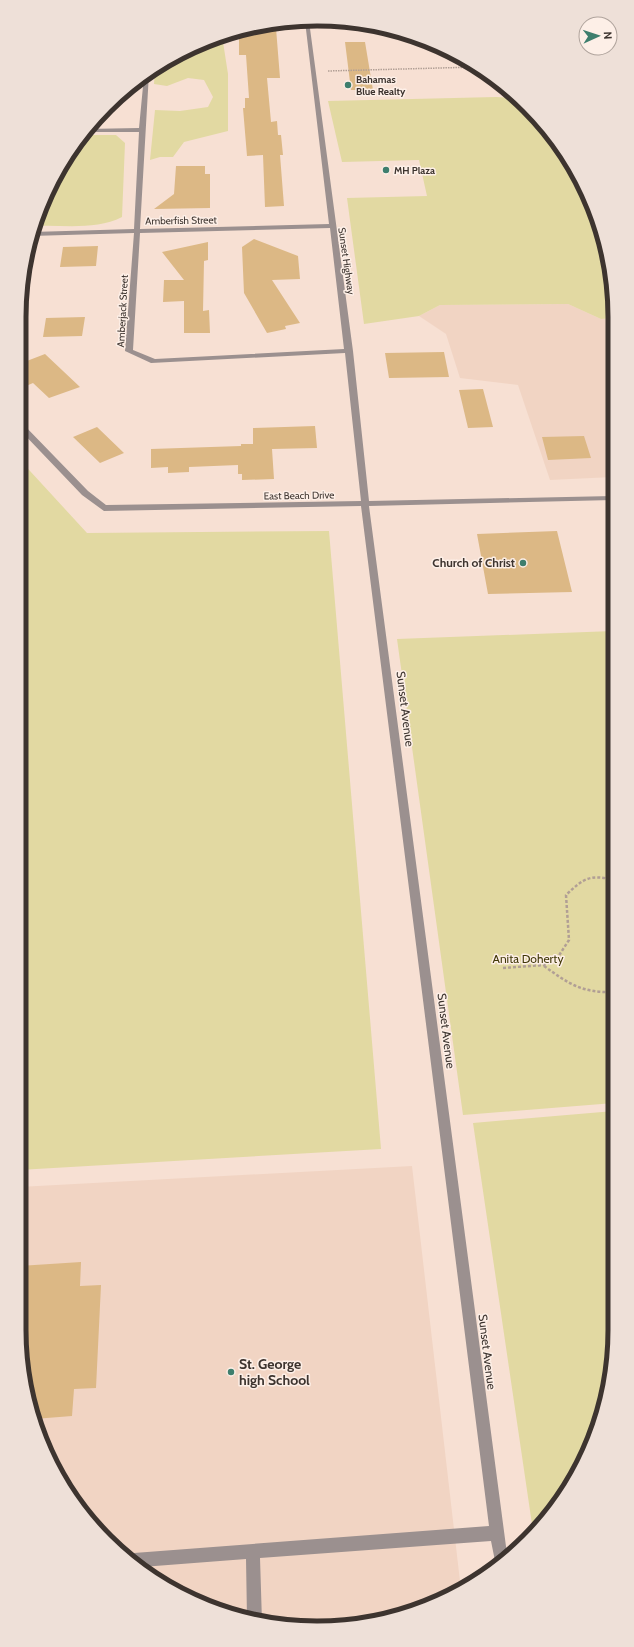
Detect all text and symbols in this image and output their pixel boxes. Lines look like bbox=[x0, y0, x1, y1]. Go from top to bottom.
north arrow bbox=[578, 16, 618, 56]
text: N bbox=[601, 31, 615, 40]
place label: Bahamas Blue Realty bbox=[356, 73, 406, 98]
marker: Bahamas Blue Realty bbox=[343, 80, 353, 90]
place label: MH Plaza bbox=[394, 164, 435, 177]
marker: MH Plaza bbox=[381, 165, 391, 175]
street label: Amberfish Street bbox=[145, 213, 218, 228]
street label: Sunset Highway bbox=[335, 227, 358, 296]
street label: Amberjack Street bbox=[114, 274, 131, 348]
street label: East Beach Drive bbox=[264, 488, 334, 503]
place label: Church of Christ bbox=[432, 555, 515, 570]
marker: Church of Christ bbox=[518, 558, 528, 568]
street label: Sunset Avenue bbox=[393, 670, 418, 747]
park label: Anita Doherty bbox=[493, 951, 563, 966]
street label: Sunset Avenue bbox=[434, 992, 459, 1069]
street label: Sunset Avenue bbox=[475, 1313, 500, 1390]
place label: St. George high School bbox=[239, 1355, 310, 1389]
marker: St. George high School bbox=[226, 1367, 236, 1377]

